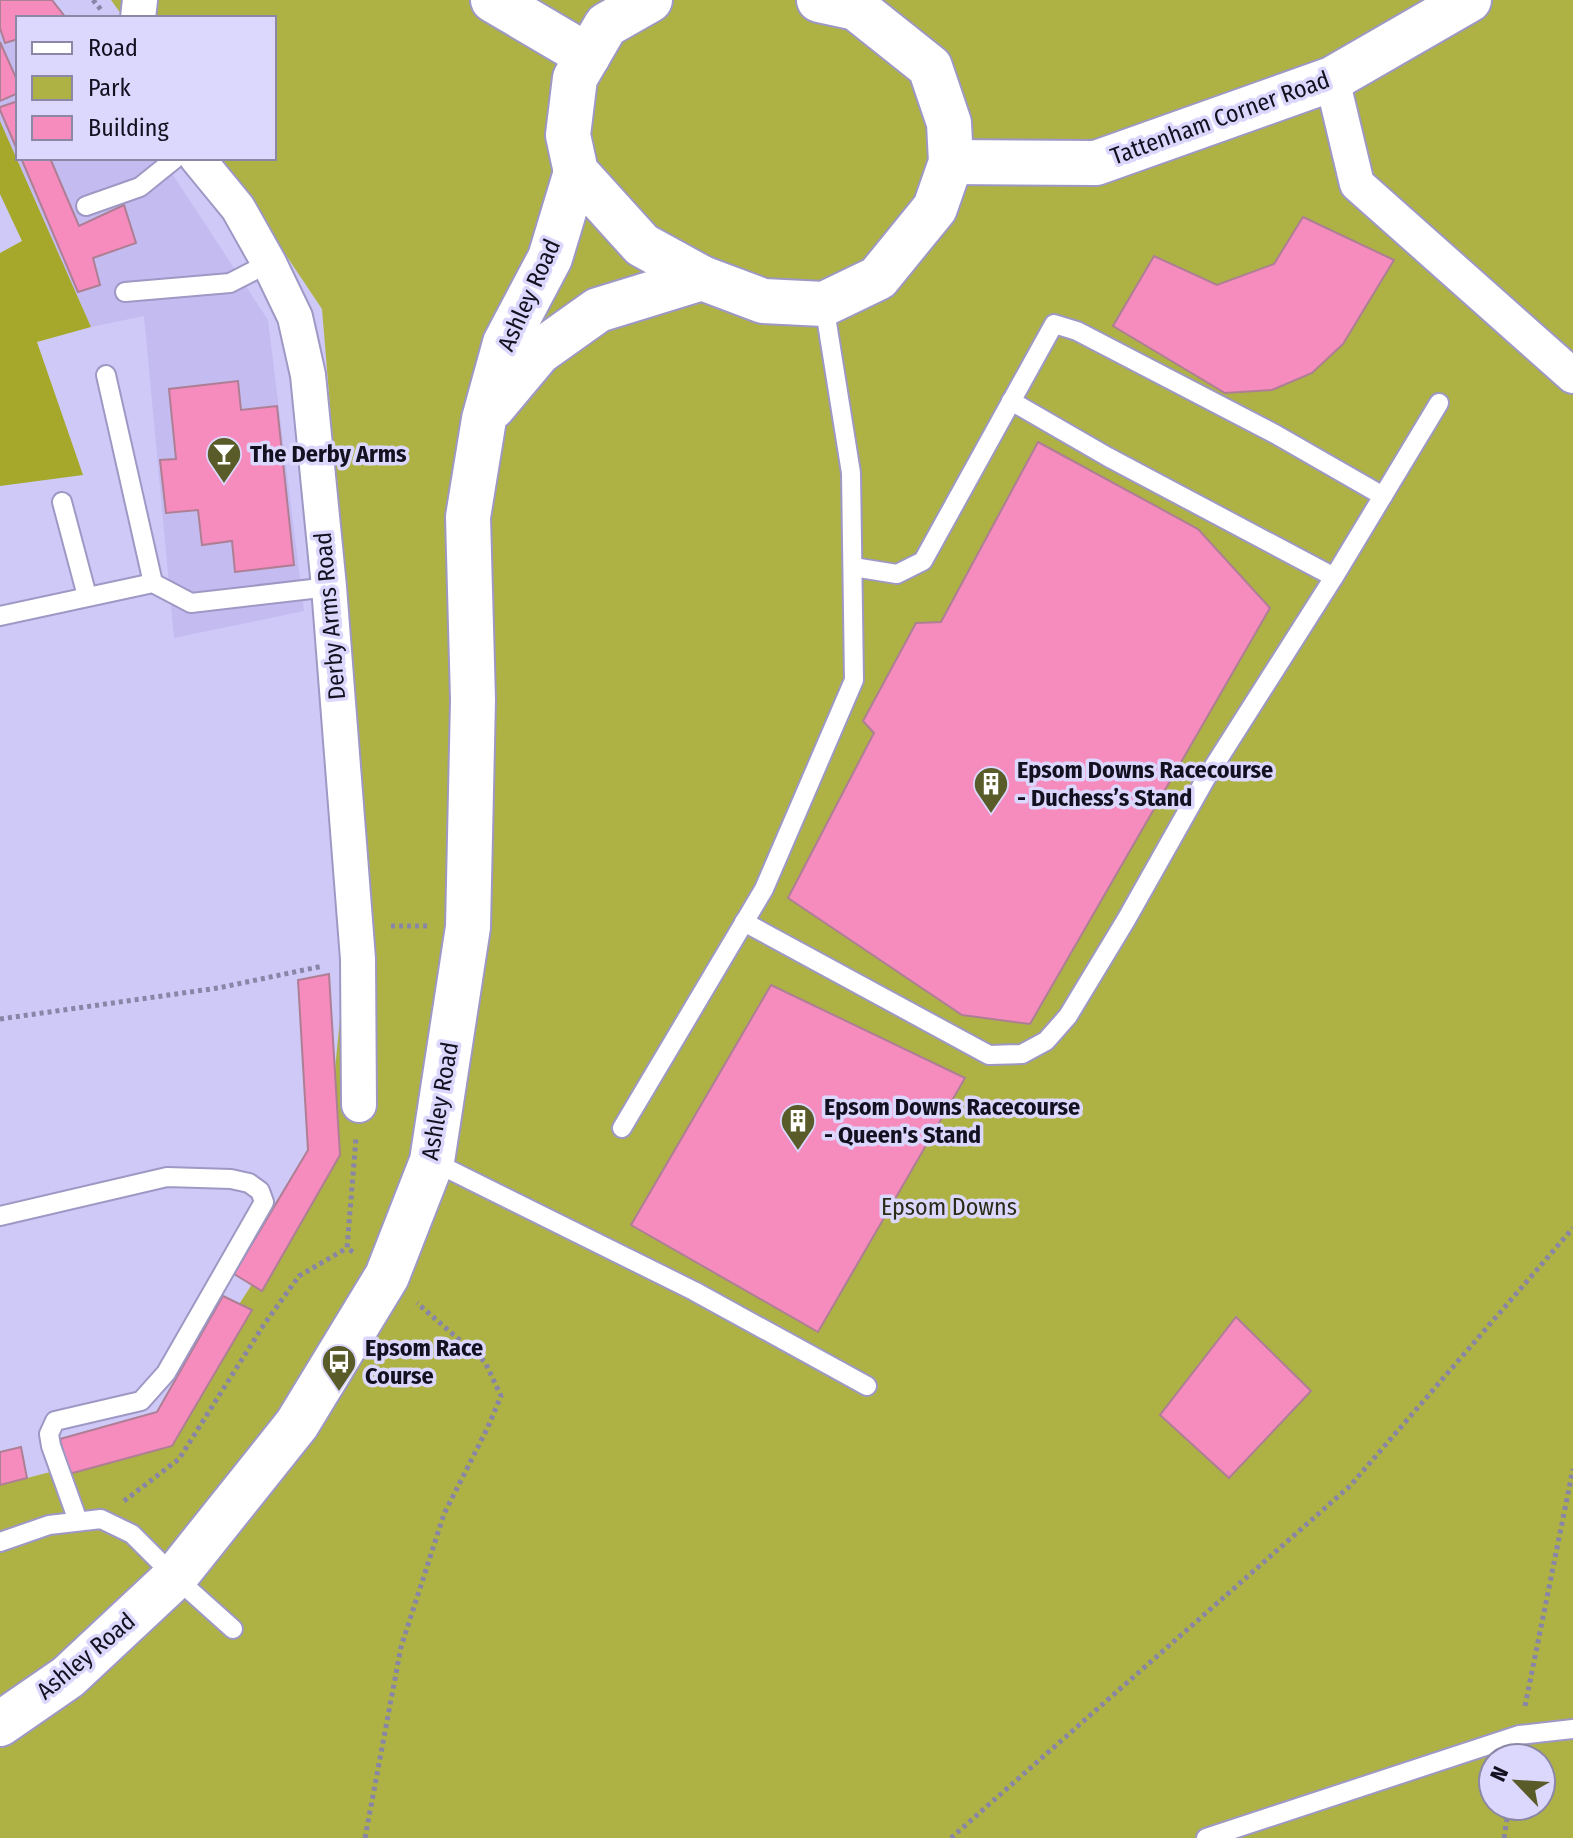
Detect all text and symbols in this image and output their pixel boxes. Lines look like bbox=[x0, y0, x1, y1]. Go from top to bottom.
legend bbox=[16, 16, 276, 160]
text: Road bbox=[88, 34, 138, 62]
street label: Tattenham Corner Road bbox=[1107, 65, 1333, 171]
text: Park bbox=[88, 74, 131, 102]
text: Building bbox=[88, 114, 170, 142]
street label: Ashley Road bbox=[492, 235, 566, 355]
bar icon: The Derby Arms bbox=[205, 435, 243, 485]
place label: The Derby Arms bbox=[250, 440, 407, 468]
street label: Derby Arms Road bbox=[309, 531, 351, 701]
place label: Epsom Downs Racecourse - Duchess’s Stand bbox=[1017, 756, 1273, 812]
building icon: Epsom Downs Racecourse - Duchess’s Stand bbox=[972, 765, 1010, 815]
street label: Ashley Road bbox=[416, 1040, 464, 1162]
place label: Epsom Downs Racecourse - Queen's Stand bbox=[824, 1093, 1080, 1149]
building icon: Epsom Downs Racecourse - Queen's Stand bbox=[779, 1102, 817, 1152]
park label: Epsom Downs bbox=[881, 1193, 1017, 1221]
place label: Epsom Race Course bbox=[365, 1334, 483, 1390]
bus stop icon: Epsom Race Course bbox=[320, 1343, 358, 1393]
street label: Ashley Road bbox=[31, 1607, 141, 1705]
north arrow bbox=[1477, 1742, 1557, 1822]
text: N bbox=[1484, 1762, 1514, 1785]

